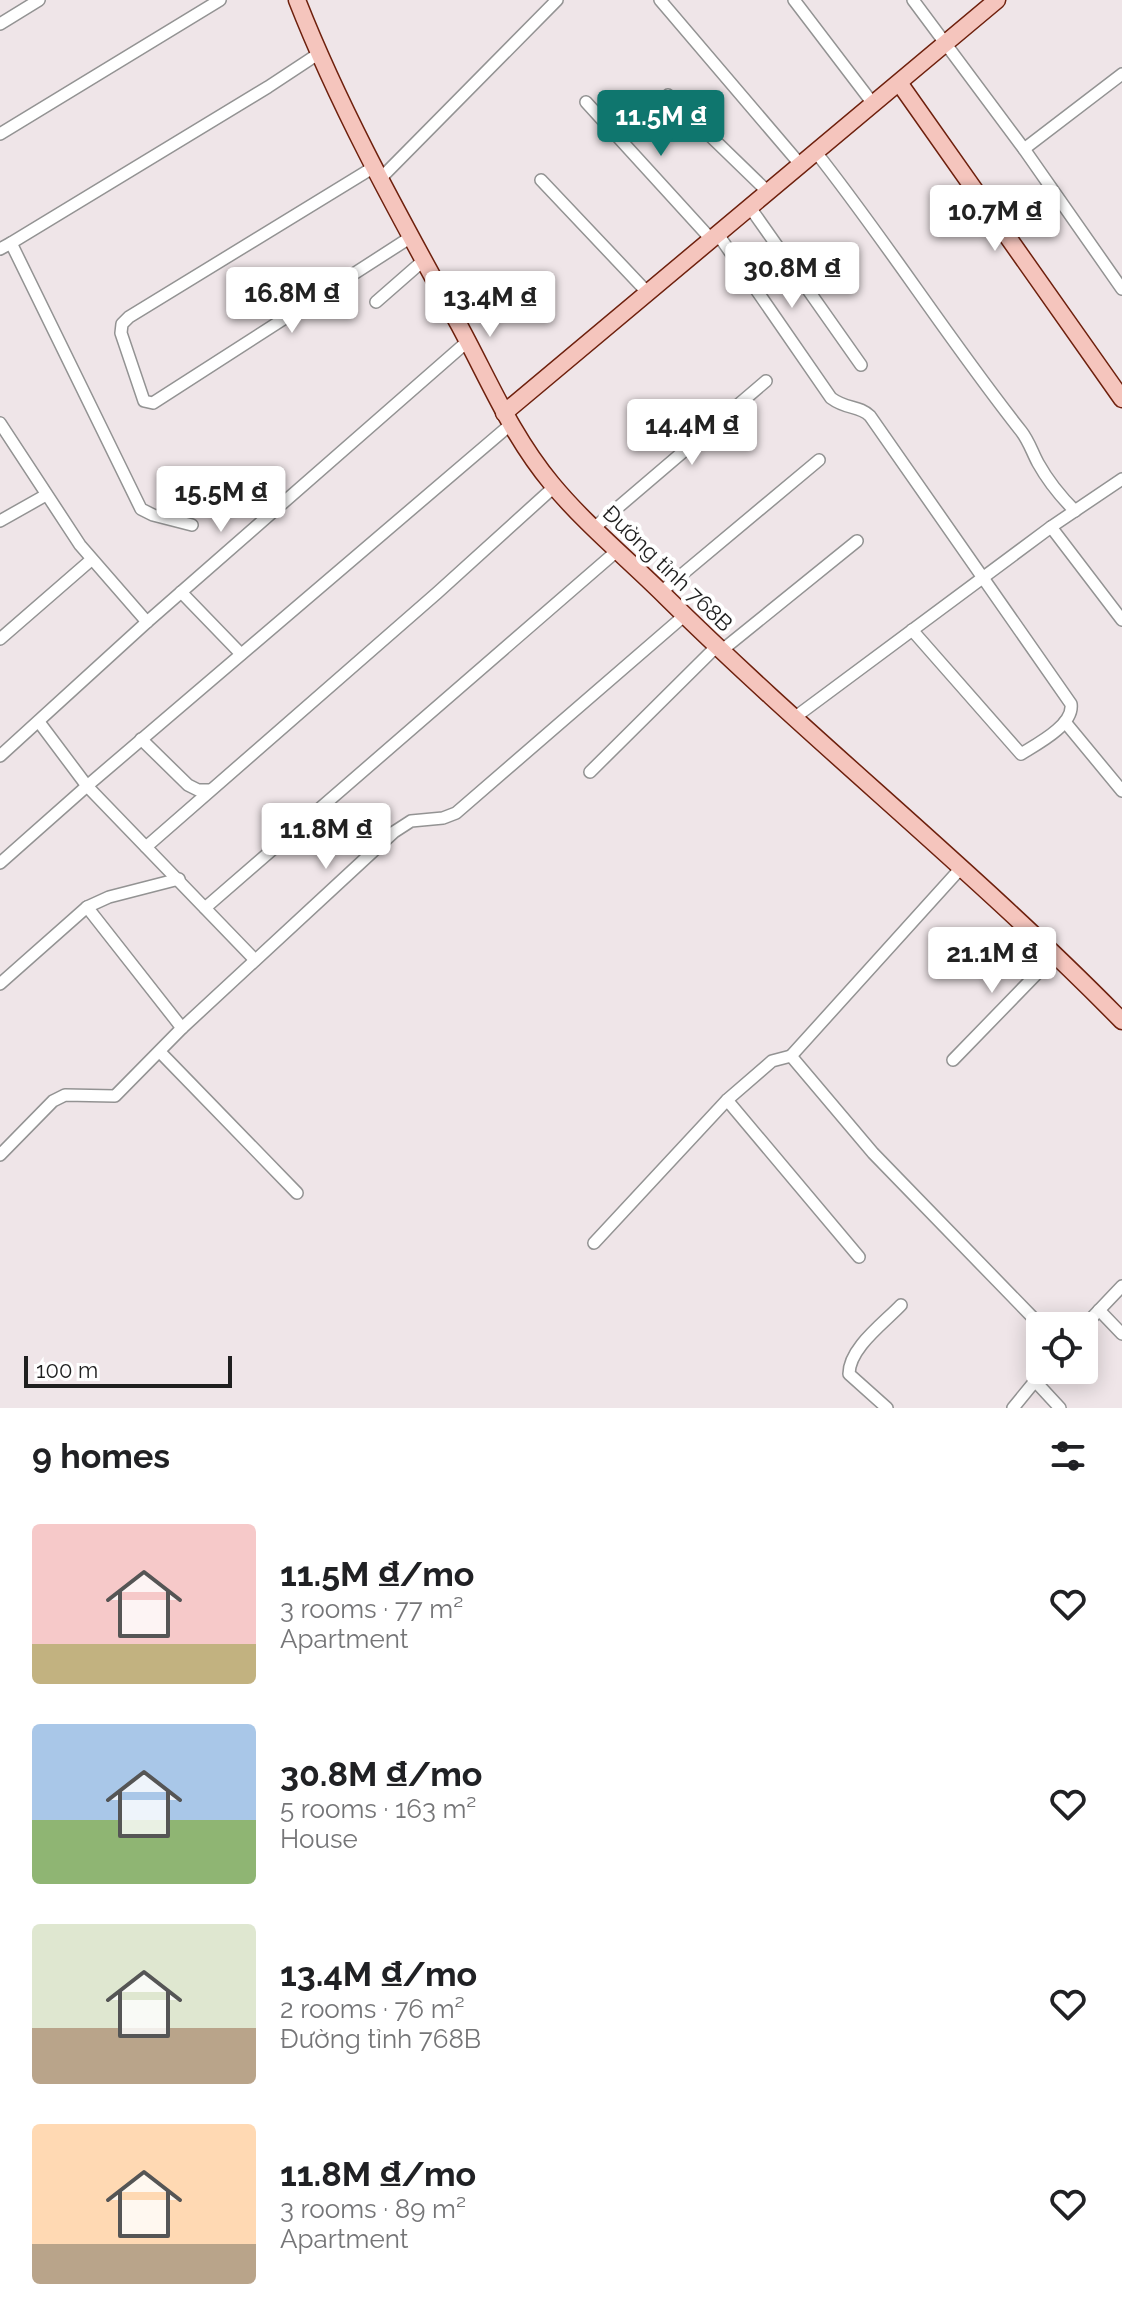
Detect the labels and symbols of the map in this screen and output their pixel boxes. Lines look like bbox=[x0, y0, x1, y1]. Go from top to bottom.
pin: 11.5M ₫ bbox=[587, 90, 735, 158]
pin: 10.7M ₫ bbox=[921, 185, 1069, 253]
pin: 30.8M ₫ bbox=[718, 242, 866, 310]
pin: 16.8M ₫ bbox=[218, 267, 366, 335]
pin: 13.4M ₫ bbox=[416, 271, 564, 339]
pin: 14.4M ₫ bbox=[618, 399, 766, 467]
pin: 15.5M ₫ bbox=[147, 466, 295, 534]
street label: Đường tỉnh 768B bbox=[598, 500, 738, 636]
pin: 11.8M ₫ bbox=[252, 803, 400, 871]
pin: 21.1M ₫ bbox=[918, 927, 1066, 995]
scale bar bbox=[24, 1352, 232, 1388]

